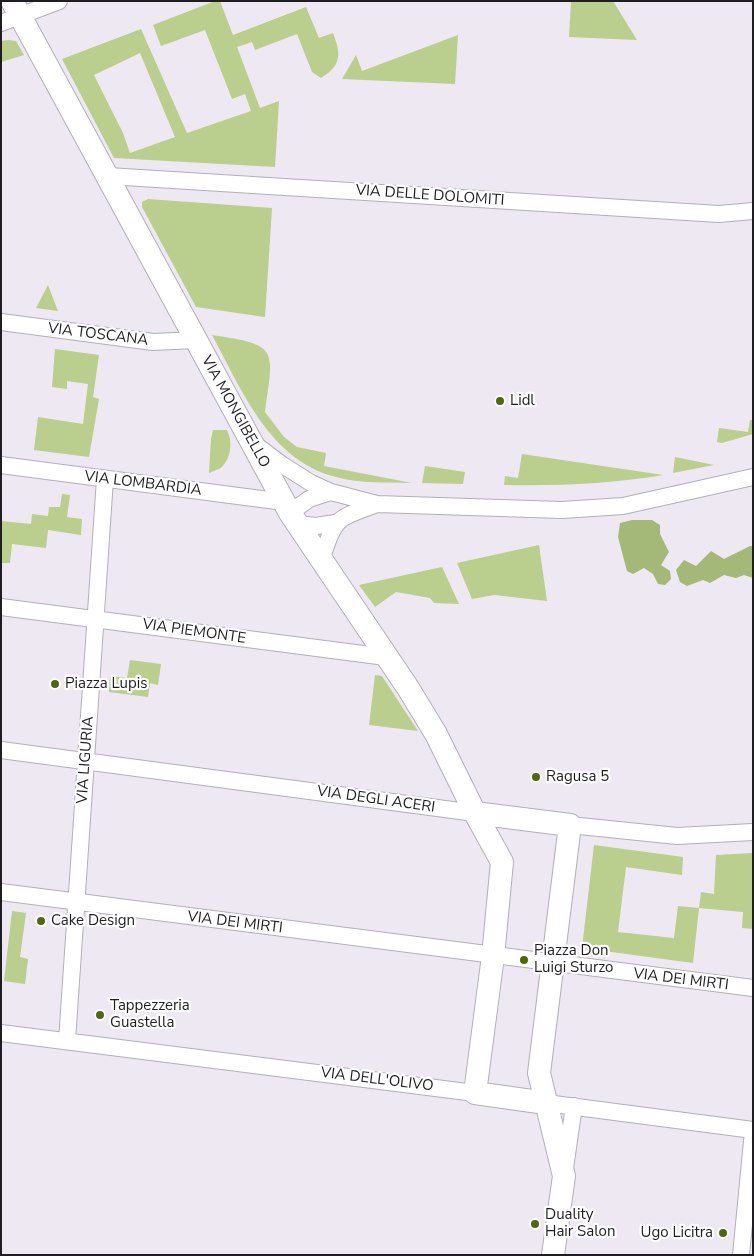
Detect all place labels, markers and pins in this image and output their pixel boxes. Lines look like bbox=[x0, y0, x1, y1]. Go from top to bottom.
place label: Lidl bbox=[510, 392, 535, 410]
marker: Lidl bbox=[494, 395, 506, 407]
place label: Piazza Lupis bbox=[65, 675, 147, 693]
marker: Piazza Lupis bbox=[49, 678, 61, 690]
place label: Ragusa 5 bbox=[546, 768, 609, 786]
marker: Ragusa 5 bbox=[530, 771, 542, 783]
place label: Cake Design bbox=[51, 912, 135, 930]
marker: Cake Design bbox=[35, 915, 47, 927]
place label: Piazza Don Luigi Sturzo bbox=[534, 942, 613, 977]
marker: Piazza Don Luigi Sturzo bbox=[518, 954, 530, 966]
place label: Tappezzeria Guastella bbox=[110, 997, 190, 1032]
marker: Tappezzeria Guastella bbox=[94, 1009, 106, 1021]
place label: Duality Hair Salon bbox=[545, 1206, 615, 1241]
marker: Duality Hair Salon bbox=[529, 1218, 541, 1230]
place label: Ugo Licitra bbox=[641, 1224, 713, 1242]
marker: Ugo Licitra bbox=[717, 1227, 729, 1239]

